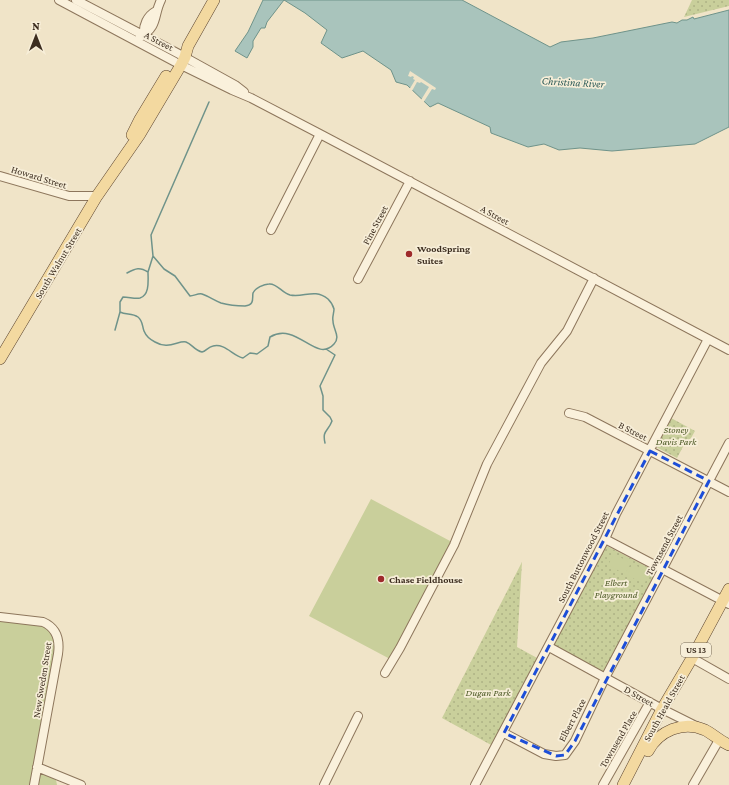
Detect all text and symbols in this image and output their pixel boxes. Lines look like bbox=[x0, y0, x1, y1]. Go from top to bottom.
north arrow bbox=[16, 16, 56, 56]
text: N bbox=[32, 20, 40, 32]
street label: A Street bbox=[143, 29, 176, 53]
water label: Christina River bbox=[541, 74, 606, 90]
street label: Howard Street bbox=[10, 163, 69, 191]
street label: Pine Street bbox=[360, 203, 390, 246]
street label: A Street bbox=[479, 203, 512, 227]
street label: South Walnut Street bbox=[32, 225, 84, 300]
place label: WoodSpring Suites bbox=[416, 243, 470, 266]
marker: WoodSpring Suites bbox=[404, 249, 414, 259]
street label: B Street bbox=[617, 419, 650, 443]
park label: Stoney Davis Park bbox=[656, 424, 697, 447]
street label: South Buttonwood Street bbox=[555, 509, 611, 604]
street label: Townsend Street bbox=[643, 512, 685, 577]
marker: Chase Fieldhouse bbox=[376, 574, 386, 584]
place label: Chase Fieldhouse bbox=[389, 574, 463, 585]
park label: Elbert Playground bbox=[594, 577, 638, 600]
street label: New Sweden Street bbox=[31, 641, 54, 719]
road number: US 13 bbox=[681, 643, 711, 657]
street label: South Heald Street bbox=[641, 672, 687, 743]
street label: D Street bbox=[622, 683, 656, 709]
park label: Dugan Park bbox=[465, 687, 511, 698]
street label: Elbert Place bbox=[556, 696, 588, 743]
street label: Townsend Place bbox=[597, 708, 639, 770]

